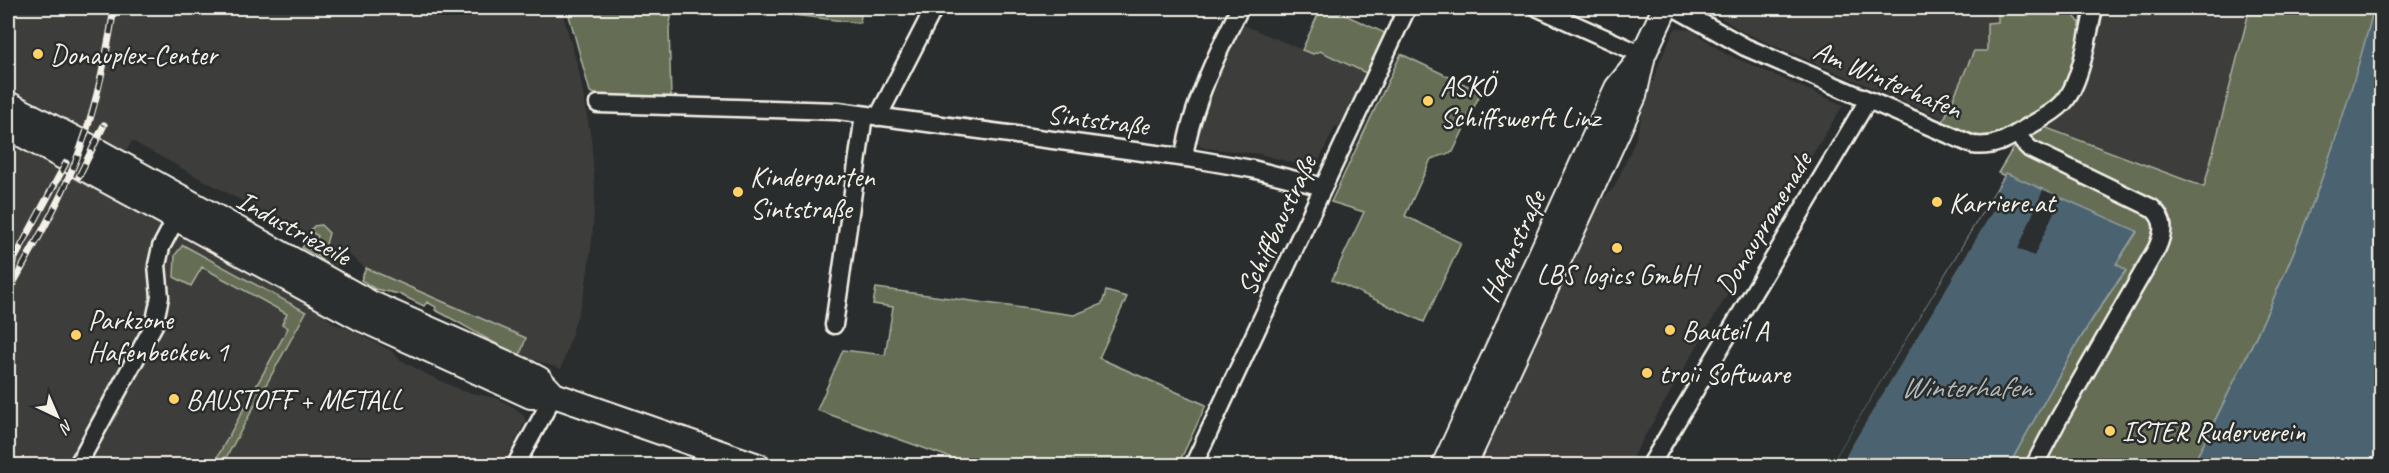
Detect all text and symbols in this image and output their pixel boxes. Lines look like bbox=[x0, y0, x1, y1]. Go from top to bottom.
street label: Am Winterhafen bbox=[1808, 33, 1969, 127]
place label: Donauplex-Center bbox=[50, 37, 219, 72]
marker: Donauplex-Center bbox=[31, 47, 45, 61]
place label: ASKÖ Schiffswerft Linz bbox=[1440, 68, 1603, 135]
marker: ASKÖ Schiffswerft Linz bbox=[1421, 94, 1435, 108]
street label: Sintstraße bbox=[1045, 96, 1152, 143]
street label: Donaupromenade bbox=[1707, 144, 1821, 301]
street label: Schiffbaustraße bbox=[1229, 148, 1325, 301]
place label: Kindergarten Sintstraße bbox=[750, 159, 876, 226]
street label: Industriezeile bbox=[231, 182, 359, 274]
street label: Hafenstraße bbox=[1472, 183, 1554, 307]
marker: Kindergarten Sintstraße bbox=[731, 185, 745, 199]
place label: Karriere.at bbox=[1949, 185, 2058, 220]
marker: Karriere.at bbox=[1930, 195, 1944, 209]
marker: LBS logics GmbH bbox=[1610, 241, 1624, 255]
place label: LBS logics GmbH bbox=[1536, 257, 1702, 292]
place label: Parkzone Hafenbecken 1 bbox=[88, 302, 230, 369]
place label: Bauteil A bbox=[1682, 313, 1770, 348]
marker: Bauteil A bbox=[1663, 323, 1677, 337]
marker: Parkzone Hafenbecken 1 bbox=[69, 328, 83, 342]
place label: troii Software bbox=[1659, 356, 1792, 391]
marker: troii Software bbox=[1640, 366, 1654, 380]
water label: Winterhafen bbox=[1901, 368, 2034, 406]
place label: BAUSTOFF + METALL bbox=[186, 382, 404, 417]
north arrow bbox=[27, 386, 87, 446]
marker: BAUSTOFF + METALL bbox=[167, 392, 181, 406]
place label: ISTER Ruderverein bbox=[2122, 414, 2306, 449]
text: N bbox=[54, 415, 77, 439]
marker: ISTER Ruderverein bbox=[2103, 424, 2117, 438]

